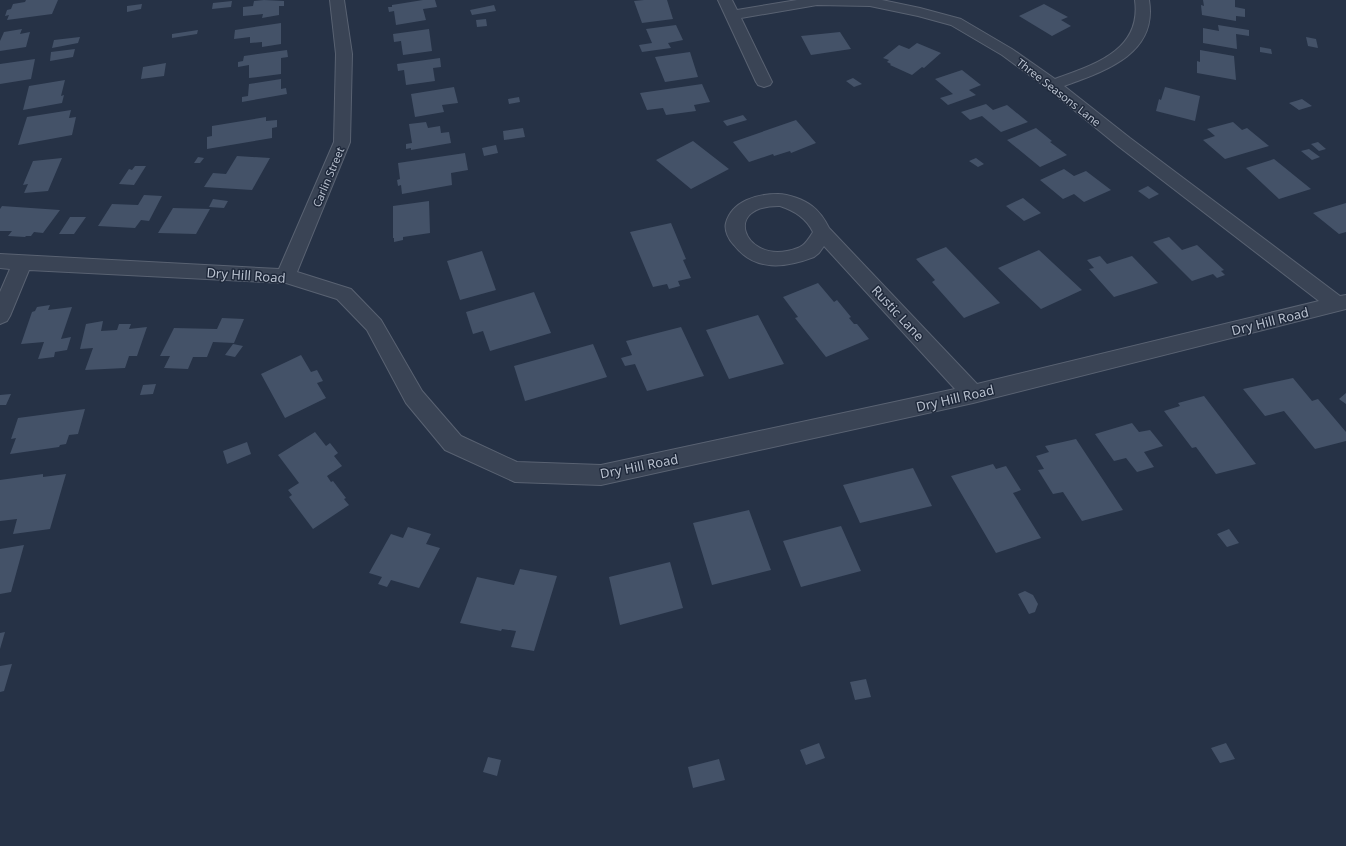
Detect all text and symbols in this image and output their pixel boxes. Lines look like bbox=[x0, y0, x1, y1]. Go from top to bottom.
street label: Three Seasons Lane bbox=[1014, 54, 1104, 130]
street label: Carlin Street bbox=[309, 145, 347, 209]
street label: Dry Hill Road bbox=[206, 263, 286, 287]
street label: Rustic Lane bbox=[868, 281, 928, 345]
street label: Dry Hill Road bbox=[1229, 303, 1311, 339]
street label: Dry Hill Road bbox=[914, 380, 996, 416]
street label: Dry Hill Road bbox=[598, 450, 680, 482]

